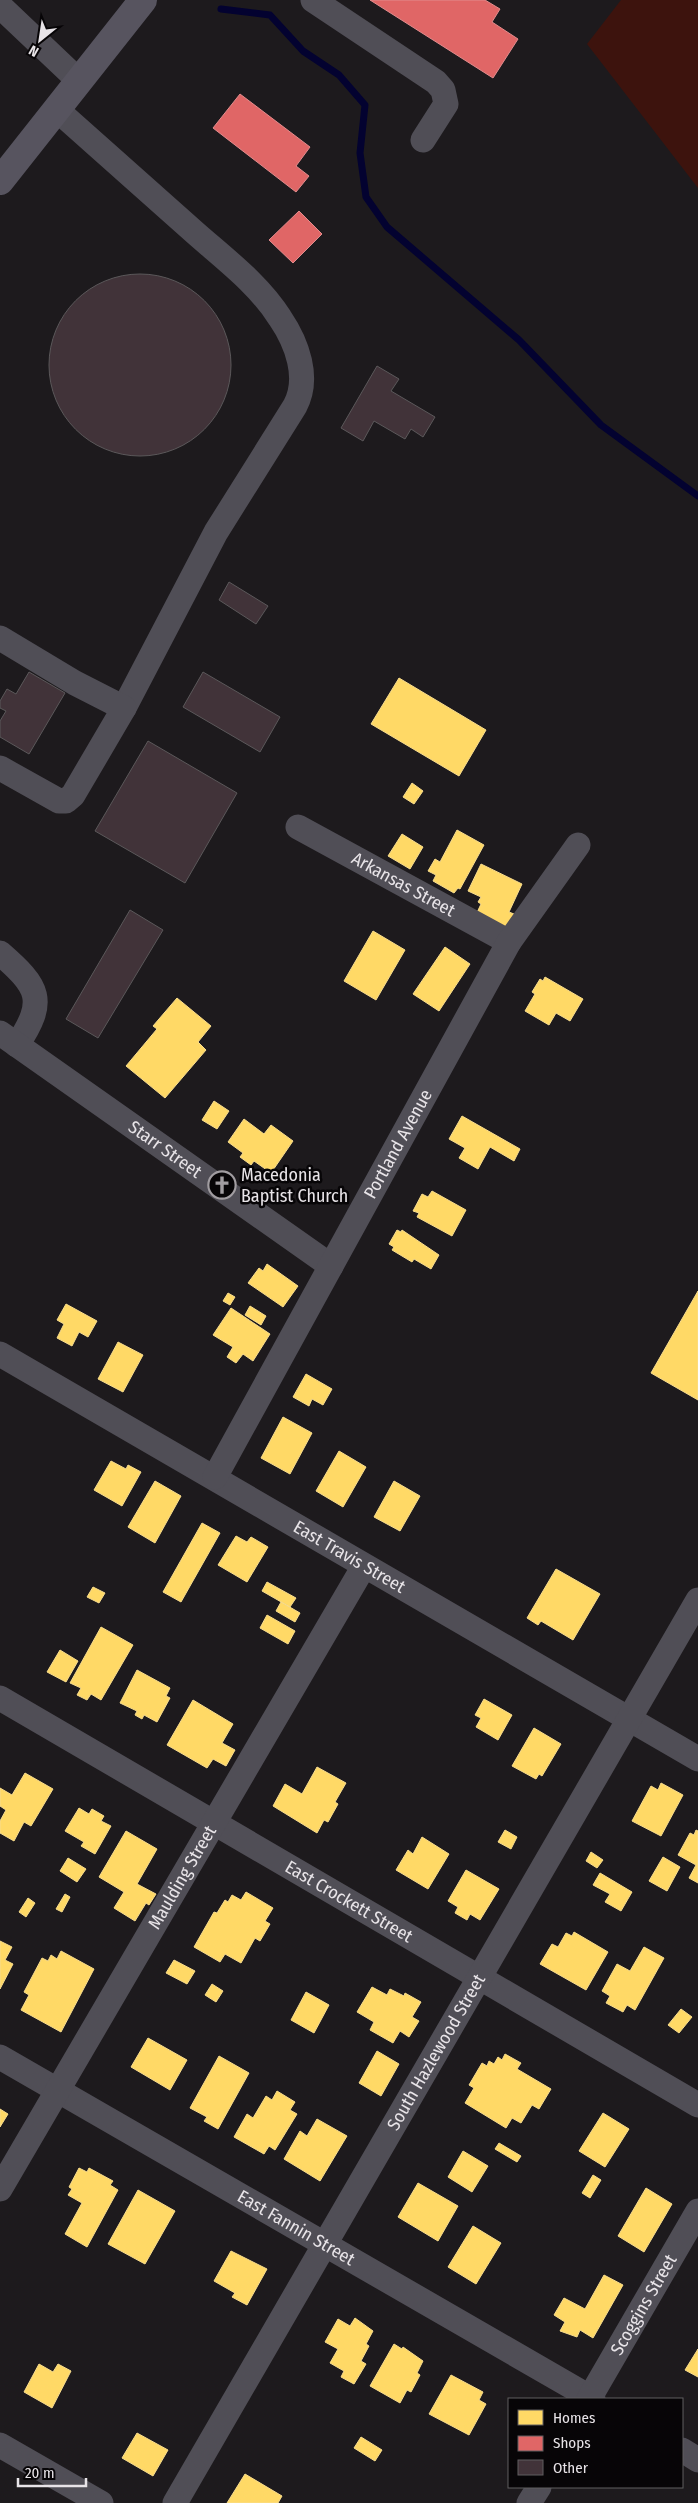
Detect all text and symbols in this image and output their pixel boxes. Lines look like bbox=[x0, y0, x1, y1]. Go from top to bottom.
north arrow bbox=[15, 15, 65, 65]
text: N bbox=[26, 41, 42, 60]
street label: Arkansas Street bbox=[348, 847, 459, 922]
street label: Portland Avenue bbox=[359, 1085, 437, 1202]
street label: Starr Street bbox=[124, 1116, 206, 1183]
place label: Macedonia Baptist Church bbox=[241, 1164, 348, 1207]
church icon: Macedonia Baptist Church bbox=[207, 1170, 237, 1200]
street label: East Travis Street bbox=[290, 1516, 409, 1598]
street label: Maulding Street bbox=[143, 1821, 221, 1933]
street label: East Crockett Street bbox=[281, 1856, 417, 1947]
street label: South Hazlewood Street bbox=[382, 1970, 490, 2134]
street label: East Fannin Street bbox=[234, 2185, 359, 2270]
street label: Scoggins Street bbox=[606, 2250, 682, 2359]
legend bbox=[508, 2398, 683, 2488]
text: Homes bbox=[553, 2409, 595, 2427]
text: Shops bbox=[553, 2434, 591, 2452]
scale bar bbox=[18, 2456, 85, 2488]
text: Other bbox=[553, 2459, 589, 2477]
text: 20 m bbox=[25, 2464, 55, 2482]

